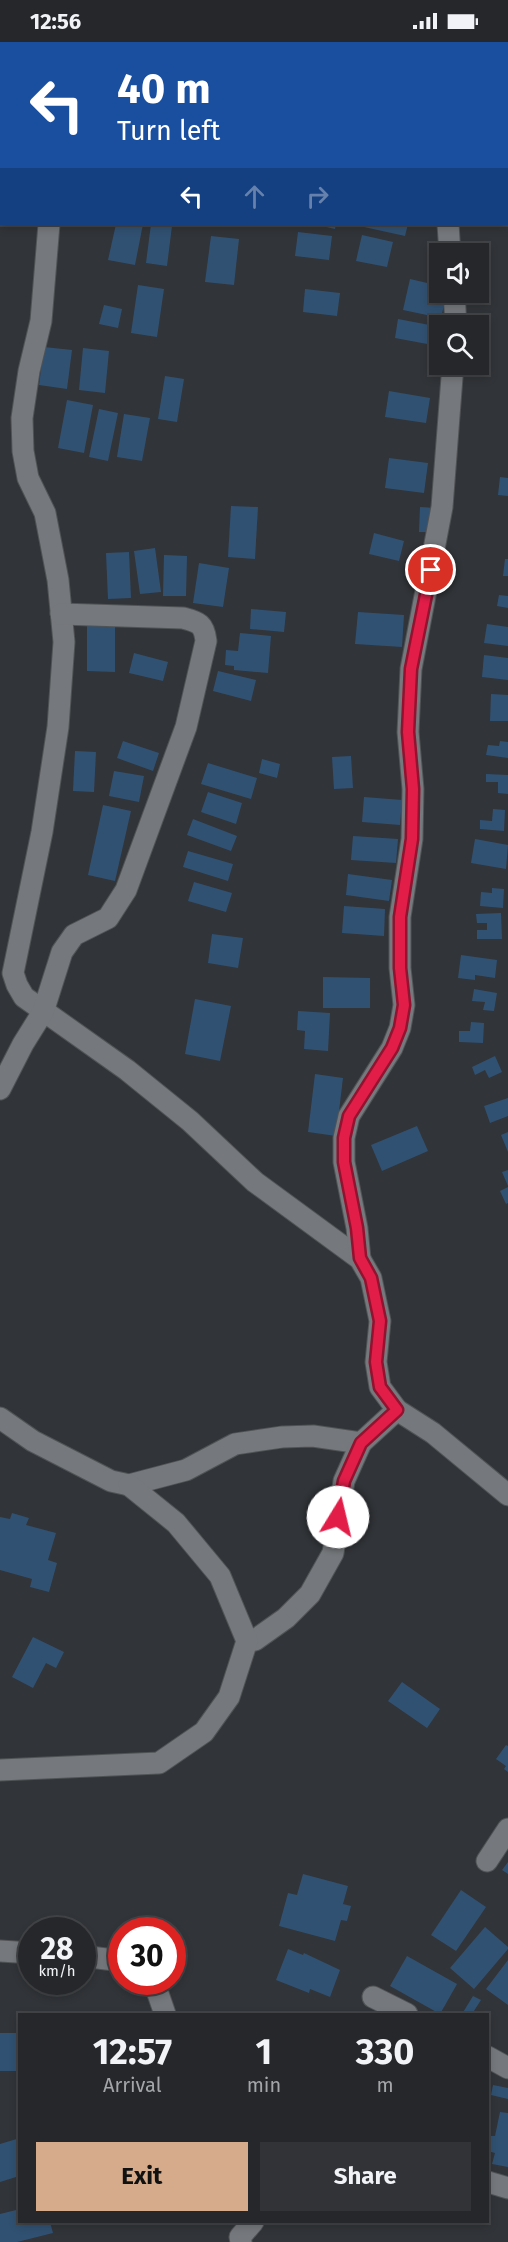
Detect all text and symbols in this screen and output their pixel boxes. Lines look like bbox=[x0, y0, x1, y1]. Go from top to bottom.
text: 12:56 bbox=[30, 8, 81, 35]
text: 40 m bbox=[117, 64, 211, 114]
icon: left bbox=[18, 66, 96, 144]
text: Turn left bbox=[117, 115, 220, 147]
icon: left bbox=[175, 180, 208, 213]
icon: ahead bbox=[238, 180, 271, 213]
icon: right bbox=[301, 180, 334, 213]
map controls bbox=[429, 243, 489, 375]
button: sound bbox=[429, 243, 489, 303]
button: search bbox=[429, 315, 489, 375]
pin bbox=[405, 544, 456, 595]
icon: arrive bbox=[414, 553, 447, 586]
position arrow bbox=[306, 1485, 370, 1549]
speed limit sign: 30 bbox=[108, 1917, 186, 1995]
text: 28 bbox=[41, 1931, 73, 1967]
text: km/h bbox=[38, 1962, 76, 1980]
text: 12:57 bbox=[93, 2030, 172, 2074]
text: 1 bbox=[256, 2030, 272, 2074]
text: 330 bbox=[356, 2030, 414, 2074]
text: Arrival bbox=[103, 2073, 162, 2097]
text: min bbox=[247, 2073, 281, 2097]
text: m bbox=[377, 2073, 394, 2097]
button: Exit bbox=[36, 2142, 248, 2211]
button: Share bbox=[260, 2142, 471, 2211]

